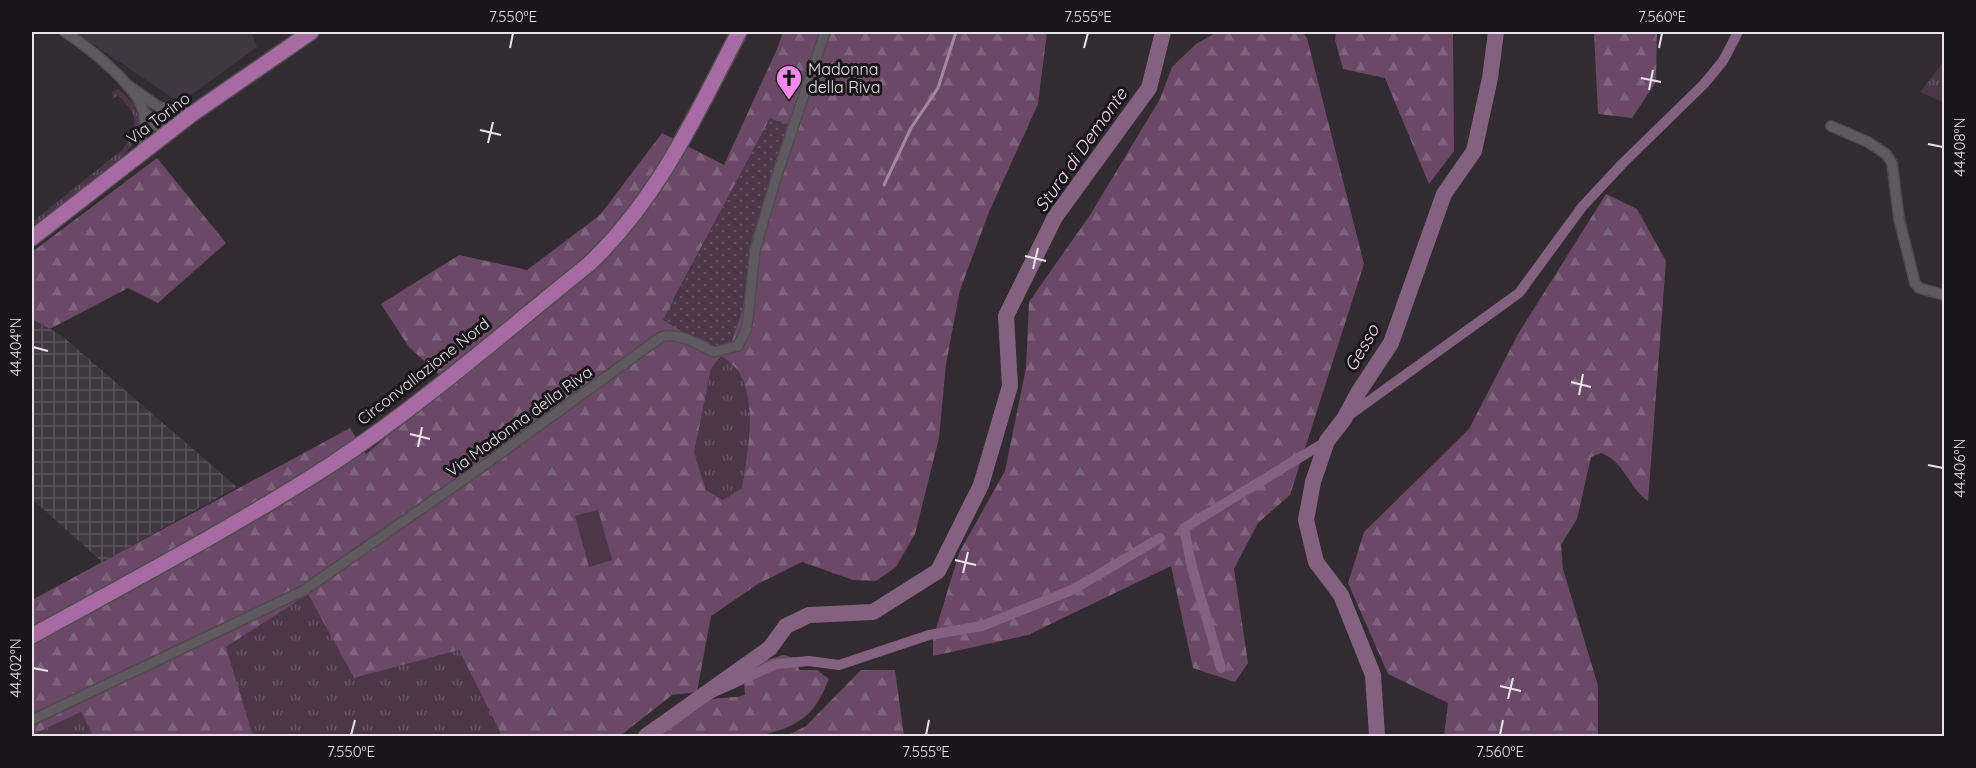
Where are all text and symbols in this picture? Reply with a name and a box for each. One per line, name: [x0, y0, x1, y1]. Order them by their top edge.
text: 7.550°E: [489, 7, 537, 26]
text: 7.555°E: [1064, 7, 1112, 26]
text: 7.560°E: [1638, 7, 1686, 26]
place label: Madonna della Riva: [808, 59, 880, 97]
church icon: Madonna della Riva: [774, 63, 804, 101]
water label: Stura di Demonte: [1029, 83, 1132, 216]
street label: Via Torino: [122, 88, 194, 148]
text: 44.408°N: [1950, 118, 1969, 176]
street label: Circonvallazione Nord: [353, 313, 493, 429]
text: 44.404°N: [6, 318, 25, 376]
water label: Gesso: [1339, 319, 1385, 375]
street label: Via Madonna della Riva: [442, 361, 596, 481]
text: 44.406°N: [1950, 439, 1969, 497]
text: 44.402°N: [6, 638, 25, 698]
text: 7.550°E: [327, 742, 375, 761]
text: 7.555°E: [902, 742, 950, 761]
text: 7.560°E: [1476, 742, 1524, 761]

